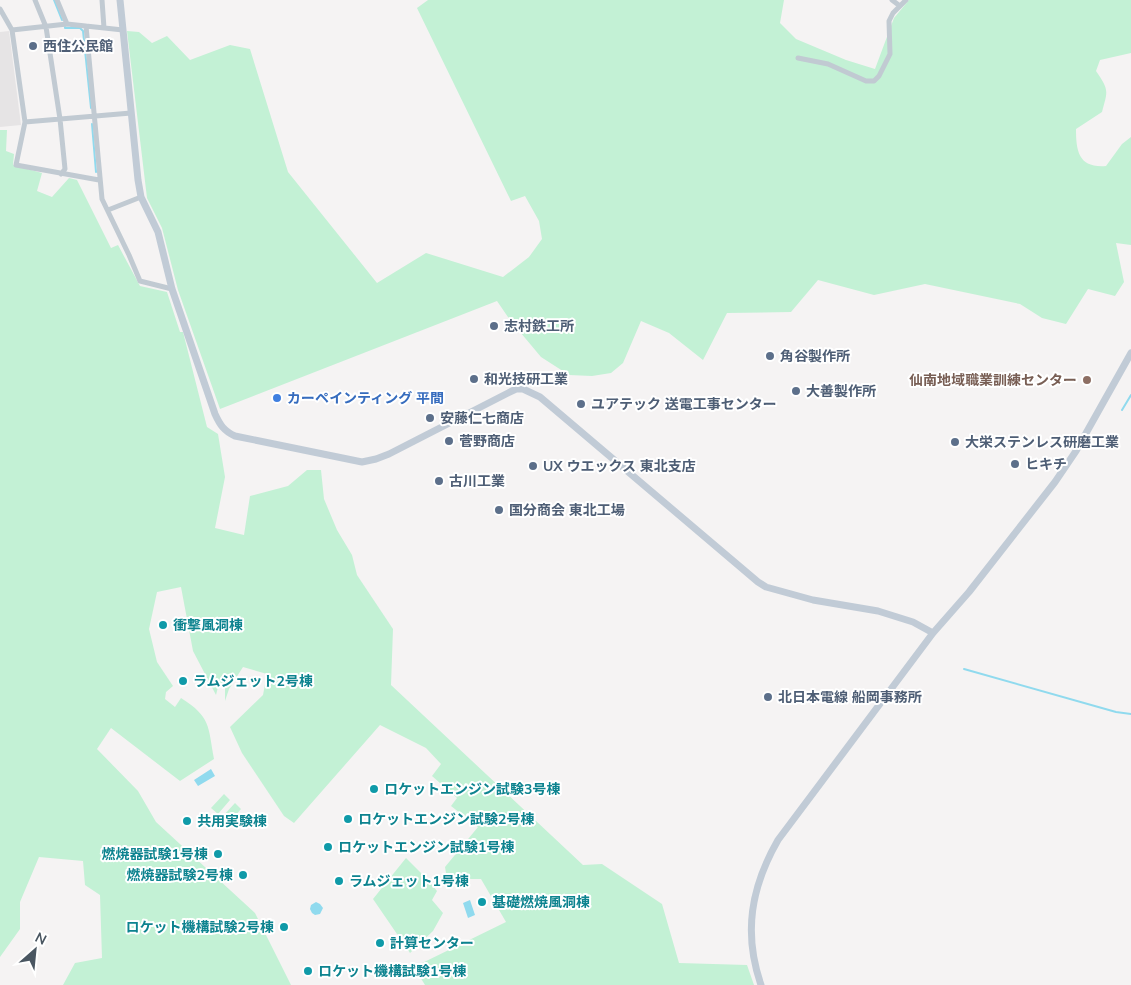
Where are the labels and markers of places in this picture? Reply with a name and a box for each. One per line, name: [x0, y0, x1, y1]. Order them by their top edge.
place label: 西住公民館: [43, 37, 113, 56]
marker: 西住公民館: [27, 40, 39, 52]
place label: 志村鉄工所: [504, 317, 574, 336]
marker: 志村鉄工所: [488, 320, 500, 332]
place label: 角谷製作所: [780, 347, 850, 366]
marker: 角谷製作所: [764, 350, 776, 362]
place label: 和光技研工業: [484, 370, 568, 389]
place label: 仙南地域職業訓練センター: [909, 371, 1077, 390]
marker: 和光技研工業: [468, 373, 480, 385]
marker: 仙南地域職業訓練センター: [1081, 374, 1093, 386]
place label: 大善製作所: [806, 382, 876, 401]
marker: 大善製作所: [790, 385, 802, 397]
place label: カーペインティング 平間: [287, 389, 444, 408]
marker: カーペインティング 平間: [271, 392, 283, 404]
place label: ユアテック 送電工事センター: [591, 395, 777, 414]
marker: ユアテック 送電工事センター: [575, 398, 587, 410]
place label: 安藤仁七商店: [440, 409, 524, 428]
marker: 安藤仁七商店: [424, 412, 436, 424]
place label: 菅野商店: [459, 432, 515, 451]
place label: 大栄ステンレス研磨工業: [965, 433, 1119, 452]
marker: 菅野商店: [443, 435, 455, 447]
marker: 大栄ステンレス研磨工業: [949, 436, 961, 448]
place label: ヒキチ: [1025, 455, 1067, 474]
place label: UX ウエックス 東北支店: [543, 457, 696, 476]
marker: ヒキチ: [1009, 458, 1021, 470]
marker: UX ウエックス 東北支店: [527, 460, 539, 472]
place label: 古川工業: [449, 472, 505, 491]
marker: 古川工業: [433, 475, 445, 487]
place label: 国分商会 東北工場: [509, 501, 625, 520]
marker: 国分商会 東北工場: [493, 504, 505, 516]
place label: 衝撃風洞棟: [173, 616, 243, 635]
marker: 衝撃風洞棟: [157, 619, 169, 631]
place label: ラムジェット2号棟: [193, 672, 313, 691]
marker: ラムジェット2号棟: [177, 675, 189, 687]
place label: 北日本電線 船岡事務所: [778, 688, 922, 707]
marker: 北日本電線 船岡事務所: [762, 691, 774, 703]
place label: ロケットエンジン試験3号棟: [384, 780, 560, 799]
marker: ロケットエンジン試験3号棟: [368, 783, 380, 795]
place label: ロケットエンジン試験2号棟: [358, 810, 534, 829]
place label: 共用実験棟: [197, 812, 267, 831]
marker: ロケットエンジン試験2号棟: [342, 813, 354, 825]
marker: 共用実験棟: [181, 815, 193, 827]
place label: ロケットエンジン試験1号棟: [338, 838, 514, 857]
marker: ロケットエンジン試験1号棟: [322, 841, 334, 853]
place label: 燃焼器試験1号棟: [102, 845, 208, 864]
marker: 燃焼器試験1号棟: [212, 848, 224, 860]
place label: 燃焼器試験2号棟: [127, 866, 233, 885]
marker: 燃焼器試験2号棟: [237, 869, 249, 881]
place label: ラムジェット1号棟: [349, 872, 469, 891]
marker: ラムジェット1号棟: [333, 875, 345, 887]
place label: 基礎燃焼風洞棟: [492, 893, 590, 912]
marker: 基礎燃焼風洞棟: [476, 896, 488, 908]
place label: ロケット機構試験2号棟: [126, 918, 274, 937]
marker: ロケット機構試験2号棟: [278, 921, 290, 933]
place label: 計算センター: [390, 934, 474, 953]
marker: 計算センター: [374, 937, 386, 949]
place label: ロケット機構試験1号棟: [318, 962, 466, 981]
marker: ロケット機構試験1号棟: [302, 965, 314, 977]

